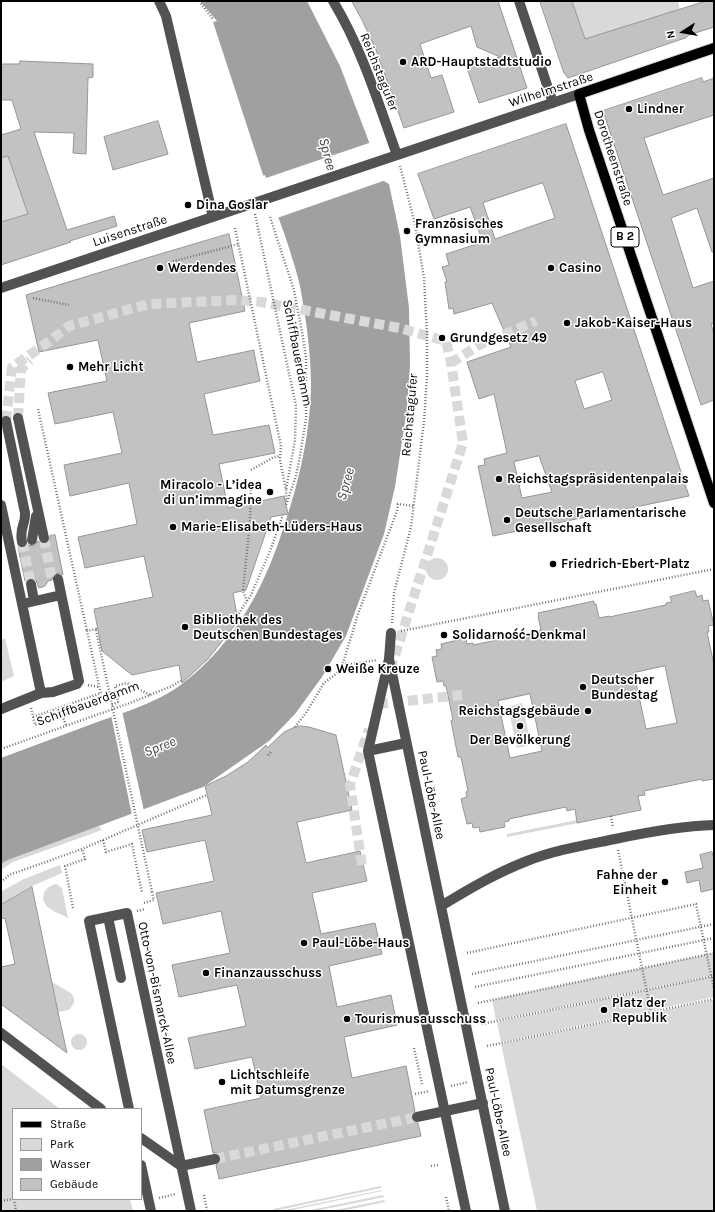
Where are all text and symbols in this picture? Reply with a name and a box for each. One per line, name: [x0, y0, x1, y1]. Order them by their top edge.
north arrow: [663, 12, 703, 52]
text: N: [664, 29, 678, 40]
street label: Reichstagufer: [356, 31, 402, 113]
place label: ARD-Hauptstadtstudio: [411, 54, 552, 70]
marker: ARD-Hauptstadtstudio: [398, 57, 408, 67]
street label: Wilhelmstraße: [507, 69, 595, 111]
place label: Lindner: [637, 101, 684, 117]
marker: Lindner: [624, 104, 634, 114]
street label: Dorotheenstraße: [590, 108, 636, 208]
water label: Spree: [315, 136, 339, 172]
place label: Dina Goslar: [196, 197, 268, 213]
marker: Dina Goslar: [183, 200, 193, 210]
street label: Luisenstraße: [91, 212, 169, 250]
place label: Französisches Gymnasium: [415, 216, 503, 247]
marker: Französisches Gymnasium: [402, 226, 412, 236]
road number: B 2: [611, 227, 639, 247]
place label: Werdendes: [168, 260, 236, 276]
place label: Casino: [559, 260, 601, 276]
marker: Werdendes: [155, 263, 165, 273]
marker: Casino: [546, 263, 556, 273]
street label: Schiffbauerdamm: [279, 298, 315, 408]
place label: Jakob-Kaiser-Haus: [575, 315, 692, 331]
marker: Jakob-Kaiser-Haus: [562, 318, 572, 328]
place label: Grundgesetz 49: [450, 330, 547, 346]
marker: Grundgesetz 49: [437, 333, 447, 343]
place label: Mehr Licht: [78, 359, 144, 375]
marker: Mehr Licht: [65, 362, 75, 372]
street label: Reichstagufer: [399, 373, 421, 457]
water label: Spree: [333, 466, 359, 502]
place label: Reichstagspräsidentenpalais: [507, 471, 689, 487]
marker: Reichstagspräsidentenpalais: [494, 474, 504, 484]
place label: Miracolo - L’idea di un’immagine: [160, 477, 262, 508]
marker: Miracolo - L’idea di un’immagine: [265, 487, 275, 497]
place label: Deutsche Parlamentarische Gesellschaft: [515, 505, 686, 536]
marker: Deutsche Parlamentarische Gesellschaft: [502, 515, 512, 525]
place label: Marie-Elisabeth-Lüders-Haus: [181, 519, 362, 535]
marker: Marie-Elisabeth-Lüders-Haus: [168, 522, 178, 532]
place label: Friedrich-Ebert-Platz: [561, 556, 690, 572]
marker: Friedrich-Ebert-Platz: [548, 559, 558, 569]
place label: Bibliothek des Deutschen Bundestages: [193, 612, 343, 643]
marker: Bibliothek des Deutschen Bundestages: [180, 622, 190, 632]
place label: Solidarność-Denkmal: [452, 627, 586, 643]
marker: Solidarność-Denkmal: [439, 630, 449, 640]
place label: Weiße Kreuze: [336, 661, 420, 677]
marker: Weiße Kreuze: [323, 664, 333, 674]
place label: Deutscher Bundestag: [591, 672, 658, 703]
street label: Schiffbauerdamm: [34, 678, 142, 730]
marker: Deutscher Bundestag: [578, 682, 588, 692]
place label: Reichstagsgebäude: [458, 703, 580, 719]
marker: Reichstagsgebäude: [583, 706, 593, 716]
marker: Der Bevölkerung: [515, 721, 525, 731]
place label: Der Bevölkerung: [469, 732, 571, 748]
water label: Spree: [142, 733, 178, 761]
street label: Paul-Löbe-Allee: [414, 749, 448, 841]
place label: Fahne der Einheit: [596, 867, 657, 898]
marker: Fahne der Einheit: [660, 877, 670, 887]
street label: Otto-von-Bismarck-Allee: [134, 920, 180, 1066]
place label: Paul-Löbe-Haus: [312, 935, 409, 951]
marker: Paul-Löbe-Haus: [299, 938, 309, 948]
place label: Finanzausschuss: [214, 965, 322, 981]
marker: Finanzausschuss: [201, 968, 211, 978]
place label: Platz der Republik: [612, 995, 667, 1026]
marker: Platz der Republik: [599, 1005, 609, 1015]
place label: Tourismusausschuss: [355, 1011, 486, 1027]
marker: Tourismusausschuss: [342, 1014, 352, 1024]
street label: Paul-Löbe-Allee: [481, 1066, 515, 1158]
place label: Lichtschleife mit Datumsgrenze: [230, 1067, 345, 1098]
marker: Lichtschleife mit Datumsgrenze: [217, 1077, 227, 1087]
legend: [12, 1108, 142, 1200]
text: Straße: [50, 1117, 86, 1131]
text: Park: [50, 1137, 74, 1151]
text: Wasser: [50, 1157, 90, 1171]
text: Gebäude: [50, 1177, 98, 1191]

